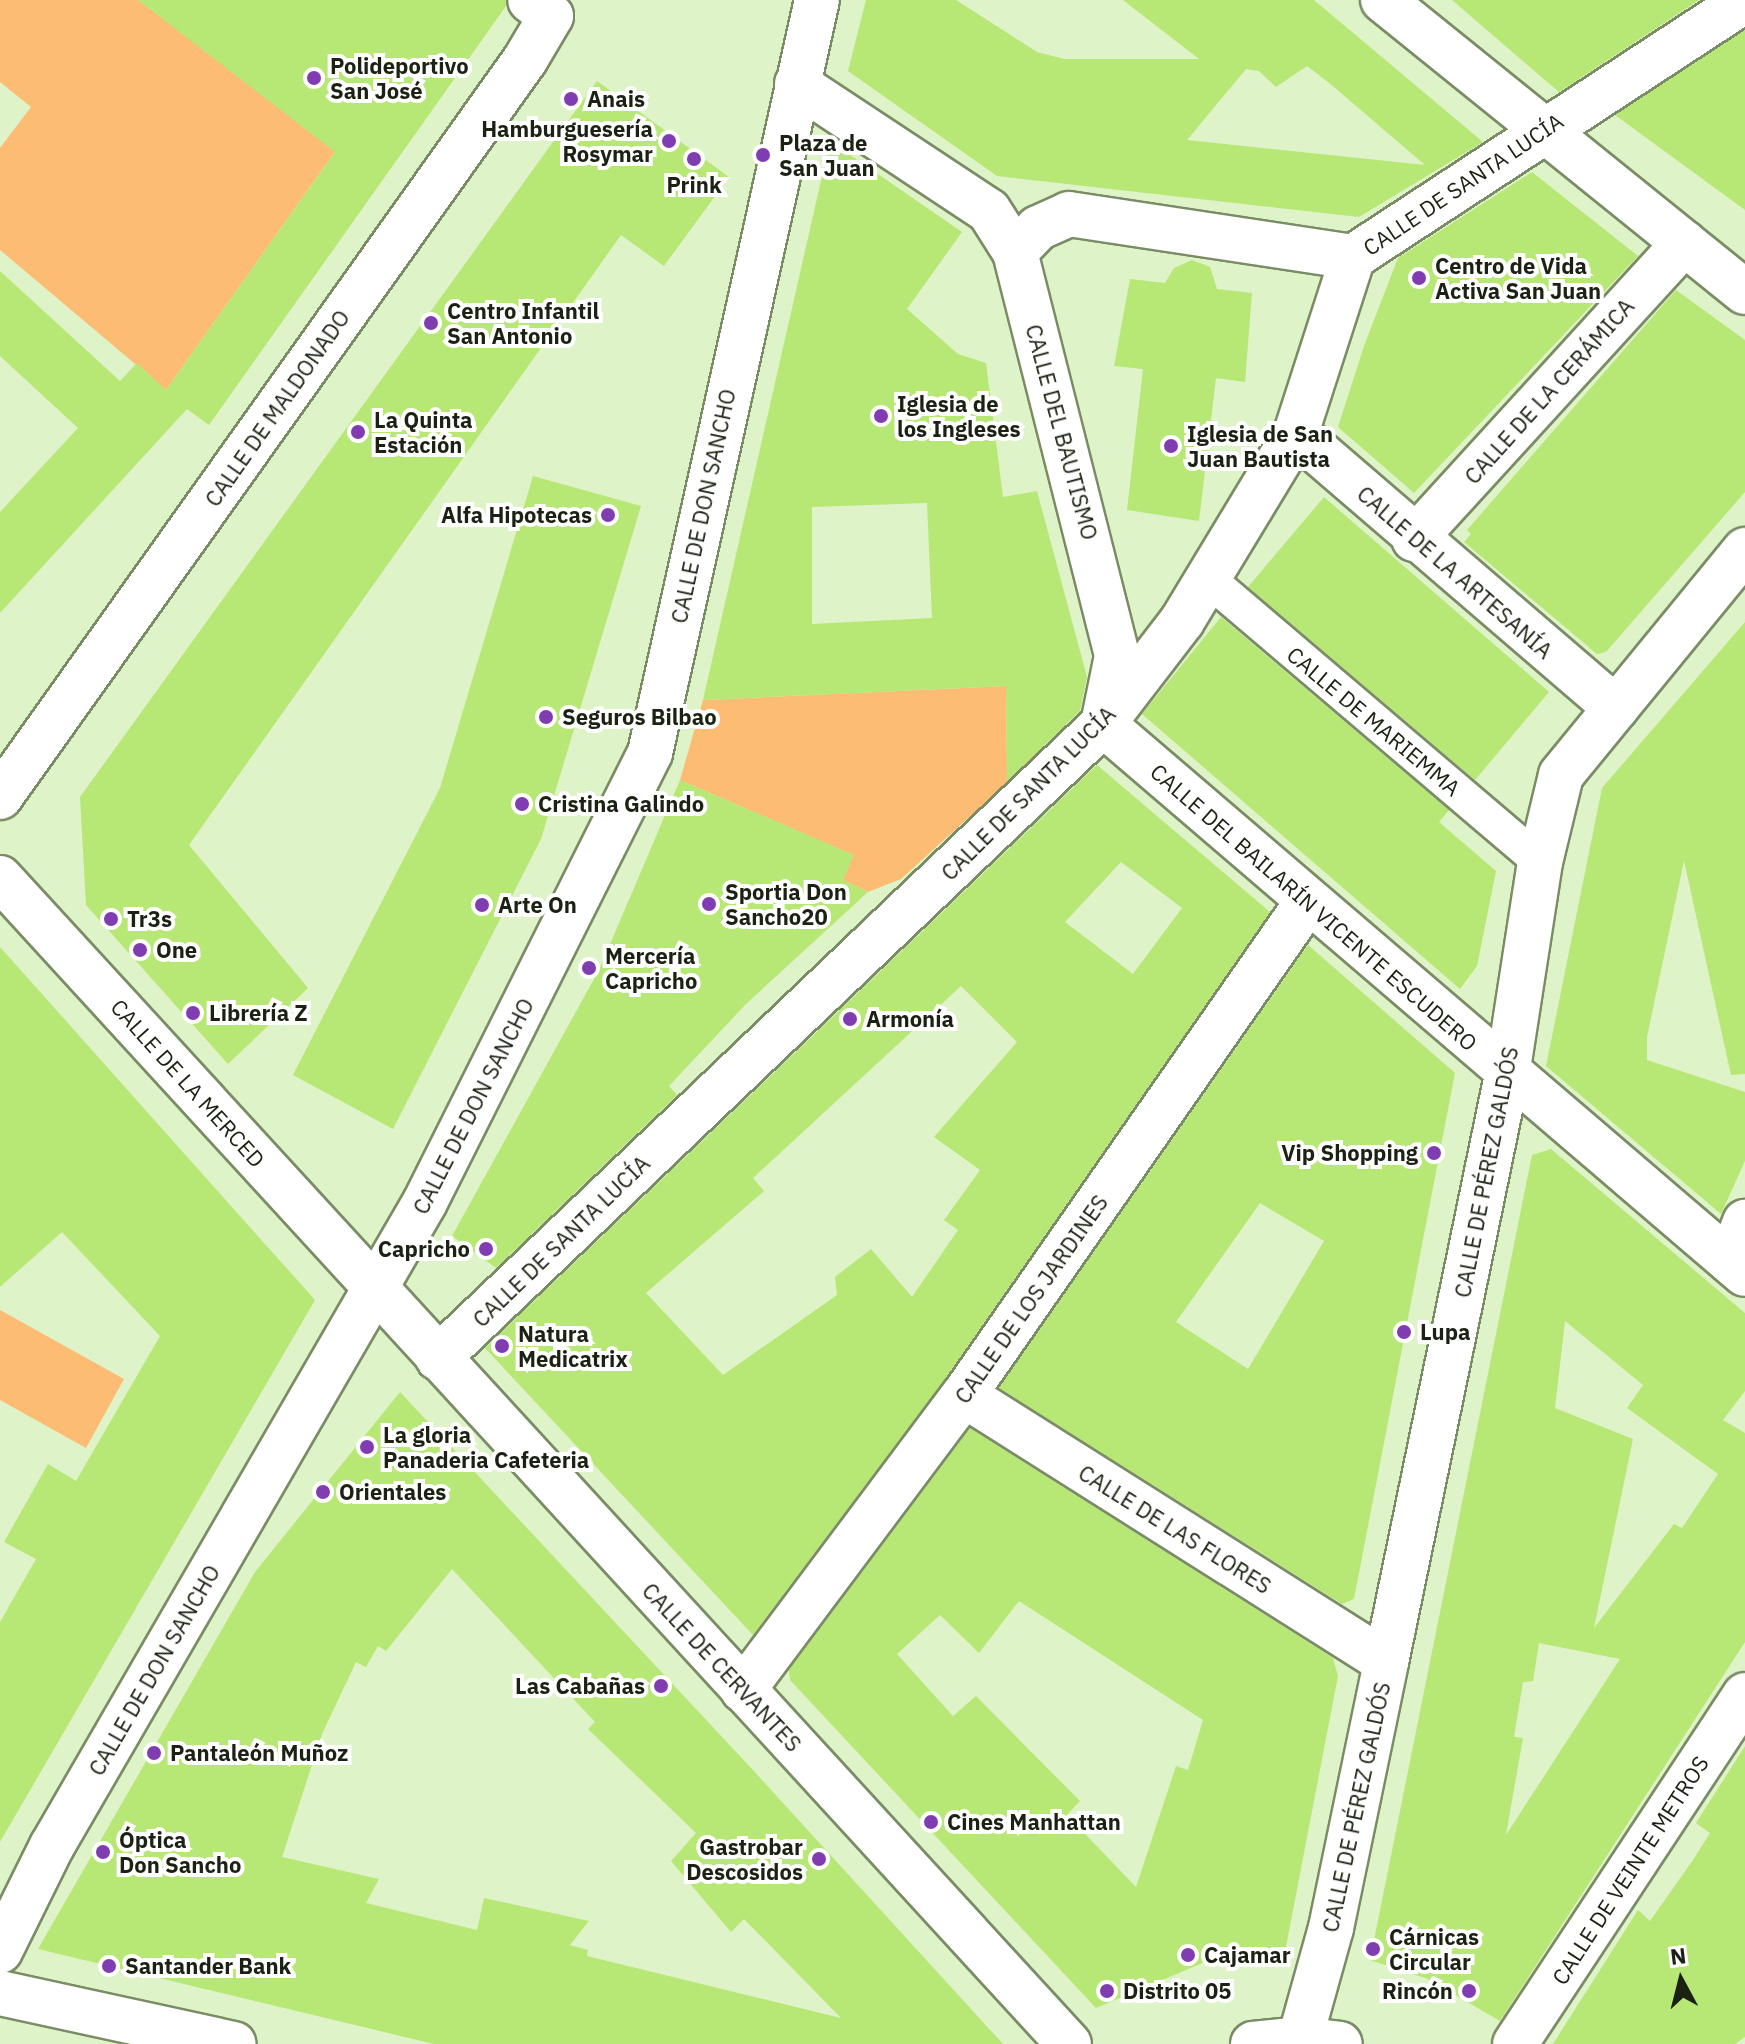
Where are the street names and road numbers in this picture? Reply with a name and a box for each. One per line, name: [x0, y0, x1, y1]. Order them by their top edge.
street label: CALLE DE SANTA LUCÍA: [1358, 107, 1568, 261]
street label: CALLE DE LA CERÁMICA: [1459, 293, 1639, 489]
street label: CALLE DE MALDONADO: [199, 305, 355, 511]
street label: CALLE DEL BAUTISMO: [1021, 321, 1103, 543]
street label: CALLE DE DON SANCHO: [665, 386, 741, 626]
street label: CALLE DE LA ARTESANÍA: [1352, 480, 1558, 664]
street label: CALLE DE MARIEMMA: [1282, 641, 1466, 801]
street label: CALLE DE SANTA LUCÍA: [935, 700, 1121, 886]
street label: CALLE DEL BAILARÍN VICENTE ESCUDERO: [1145, 758, 1483, 1056]
street label: CALLE DE LA MERCED: [106, 993, 270, 1173]
street label: CALLE DE DON SANCHO: [407, 994, 539, 1218]
street label: CALLE DE PÉREZ GALDÓS: [1449, 1044, 1523, 1300]
street label: CALLE DE SANTA LUCÍA: [467, 1150, 655, 1332]
street label: CALLE DE LOS JARDINES: [949, 1190, 1113, 1408]
street label: CALLE DE LAS FLORES: [1074, 1459, 1276, 1599]
street label: CALLE DE DON SANCHO: [83, 1560, 225, 1780]
street label: CALLE DE CERVANTES: [637, 1577, 807, 1757]
street label: CALLE DE PÉREZ GALDÓS: [1317, 1679, 1395, 1935]
street label: CALLE DE VEINTE METROS: [1546, 1751, 1714, 1989]

